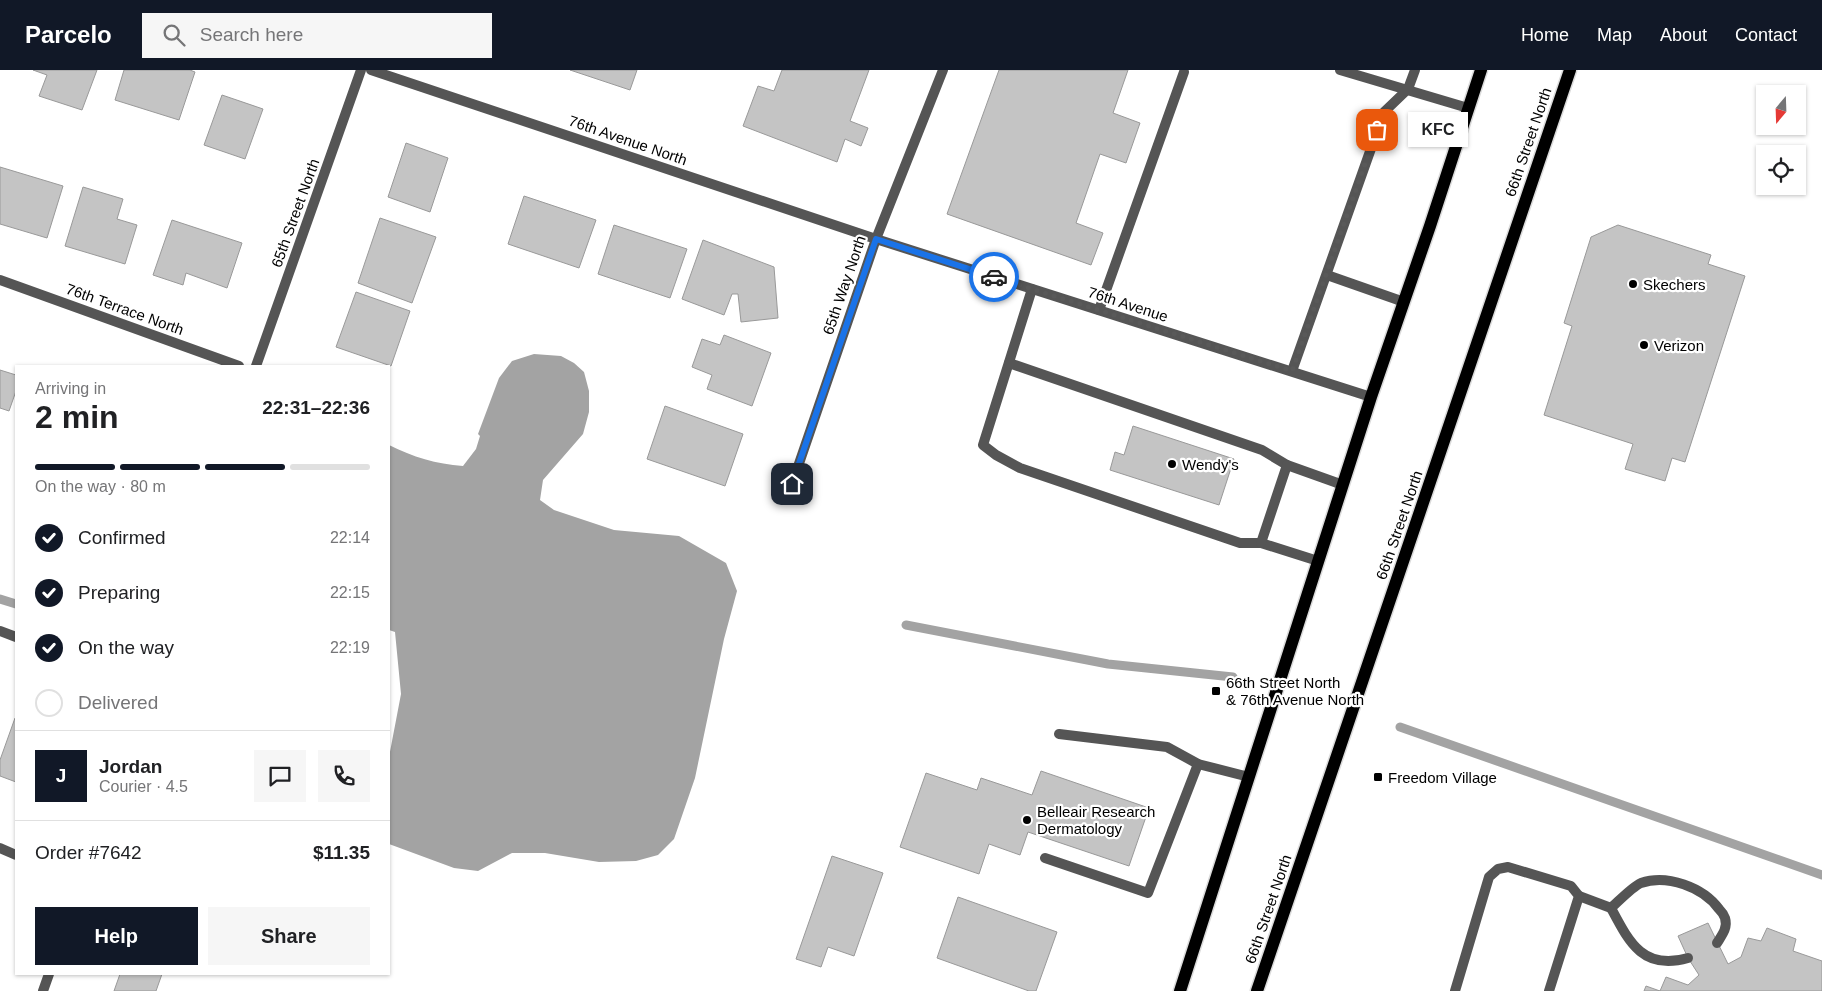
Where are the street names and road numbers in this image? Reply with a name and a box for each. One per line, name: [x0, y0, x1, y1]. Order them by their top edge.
street label: 66th Street North: [1501, 85, 1555, 199]
street label: 76th Avenue North: [567, 112, 689, 168]
street label: 65th Street North: [267, 156, 323, 270]
street label: 65th Way North: [819, 233, 869, 337]
street label: 76th Terrace North: [64, 280, 186, 338]
street label: 76th Avenue: [1086, 283, 1170, 325]
street label: 66th Street North: [1372, 468, 1426, 582]
street label: 66th Street North: [1241, 852, 1295, 966]

